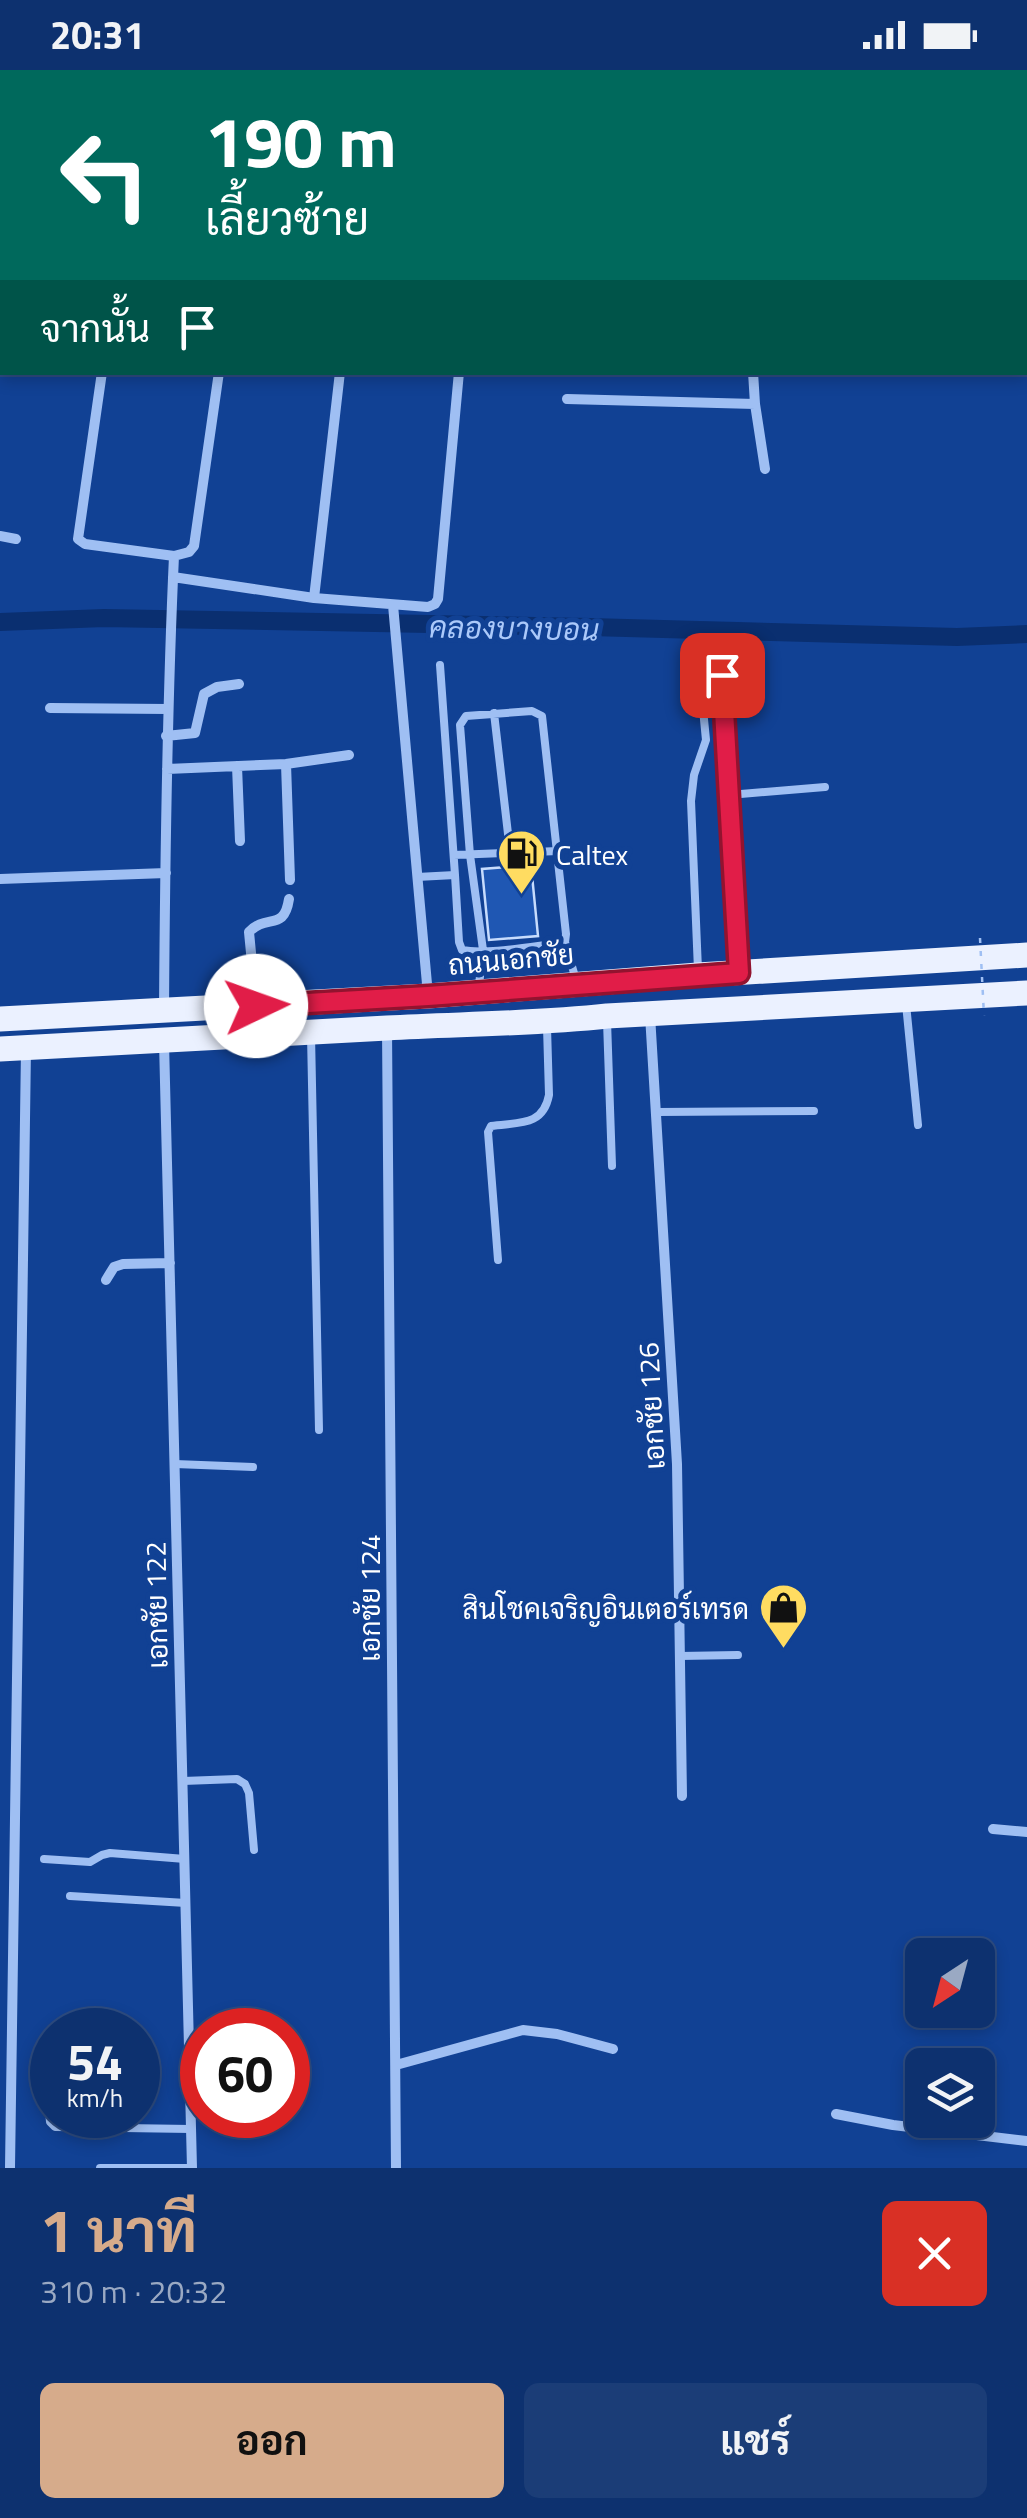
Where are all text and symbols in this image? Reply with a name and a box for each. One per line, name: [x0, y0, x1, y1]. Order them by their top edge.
text: 20:31: [50, 6, 145, 64]
text: 190 m: [205, 88, 397, 194]
icon: left: [40, 110, 170, 240]
text: เลี้ยวซ้าย: [205, 184, 369, 252]
text: จากนั้น: [40, 299, 150, 357]
icon: arrive: [170, 300, 225, 355]
water label: คลองบางบอน: [428, 604, 600, 652]
pin: [680, 633, 765, 718]
icon: arrive: [695, 648, 750, 703]
fuel station icon: Caltex: [495, 828, 547, 896]
place label: Caltex: [556, 833, 629, 876]
street label: ถนนเอกชัย: [446, 932, 576, 986]
position arrow: [204, 954, 308, 1058]
street label: เอกชัย 126: [626, 1341, 676, 1471]
street label: เอกชัย 124: [348, 1534, 391, 1662]
street label: เอกชัย 122: [133, 1541, 179, 1669]
shop icon: สินโชคเจริญอินเตอร์เทรด: [758, 1582, 810, 1650]
place label: สินโชคเจริญอินเตอร์เทรด: [462, 1587, 749, 1630]
north arrow: [905, 1938, 995, 2028]
map controls: [905, 1938, 995, 2138]
speed limit sign: 60: [180, 2008, 310, 2138]
text: 54: [67, 2023, 123, 2099]
button: layers: [905, 2048, 995, 2138]
text: km/h: [67, 2079, 123, 2117]
text: 1 นาที: [40, 2184, 197, 2275]
button: close: [882, 2201, 987, 2306]
text: 310 m · 20:32: [40, 2267, 227, 2315]
button: ออก: [40, 2383, 504, 2498]
button: แชร์: [524, 2383, 987, 2498]

